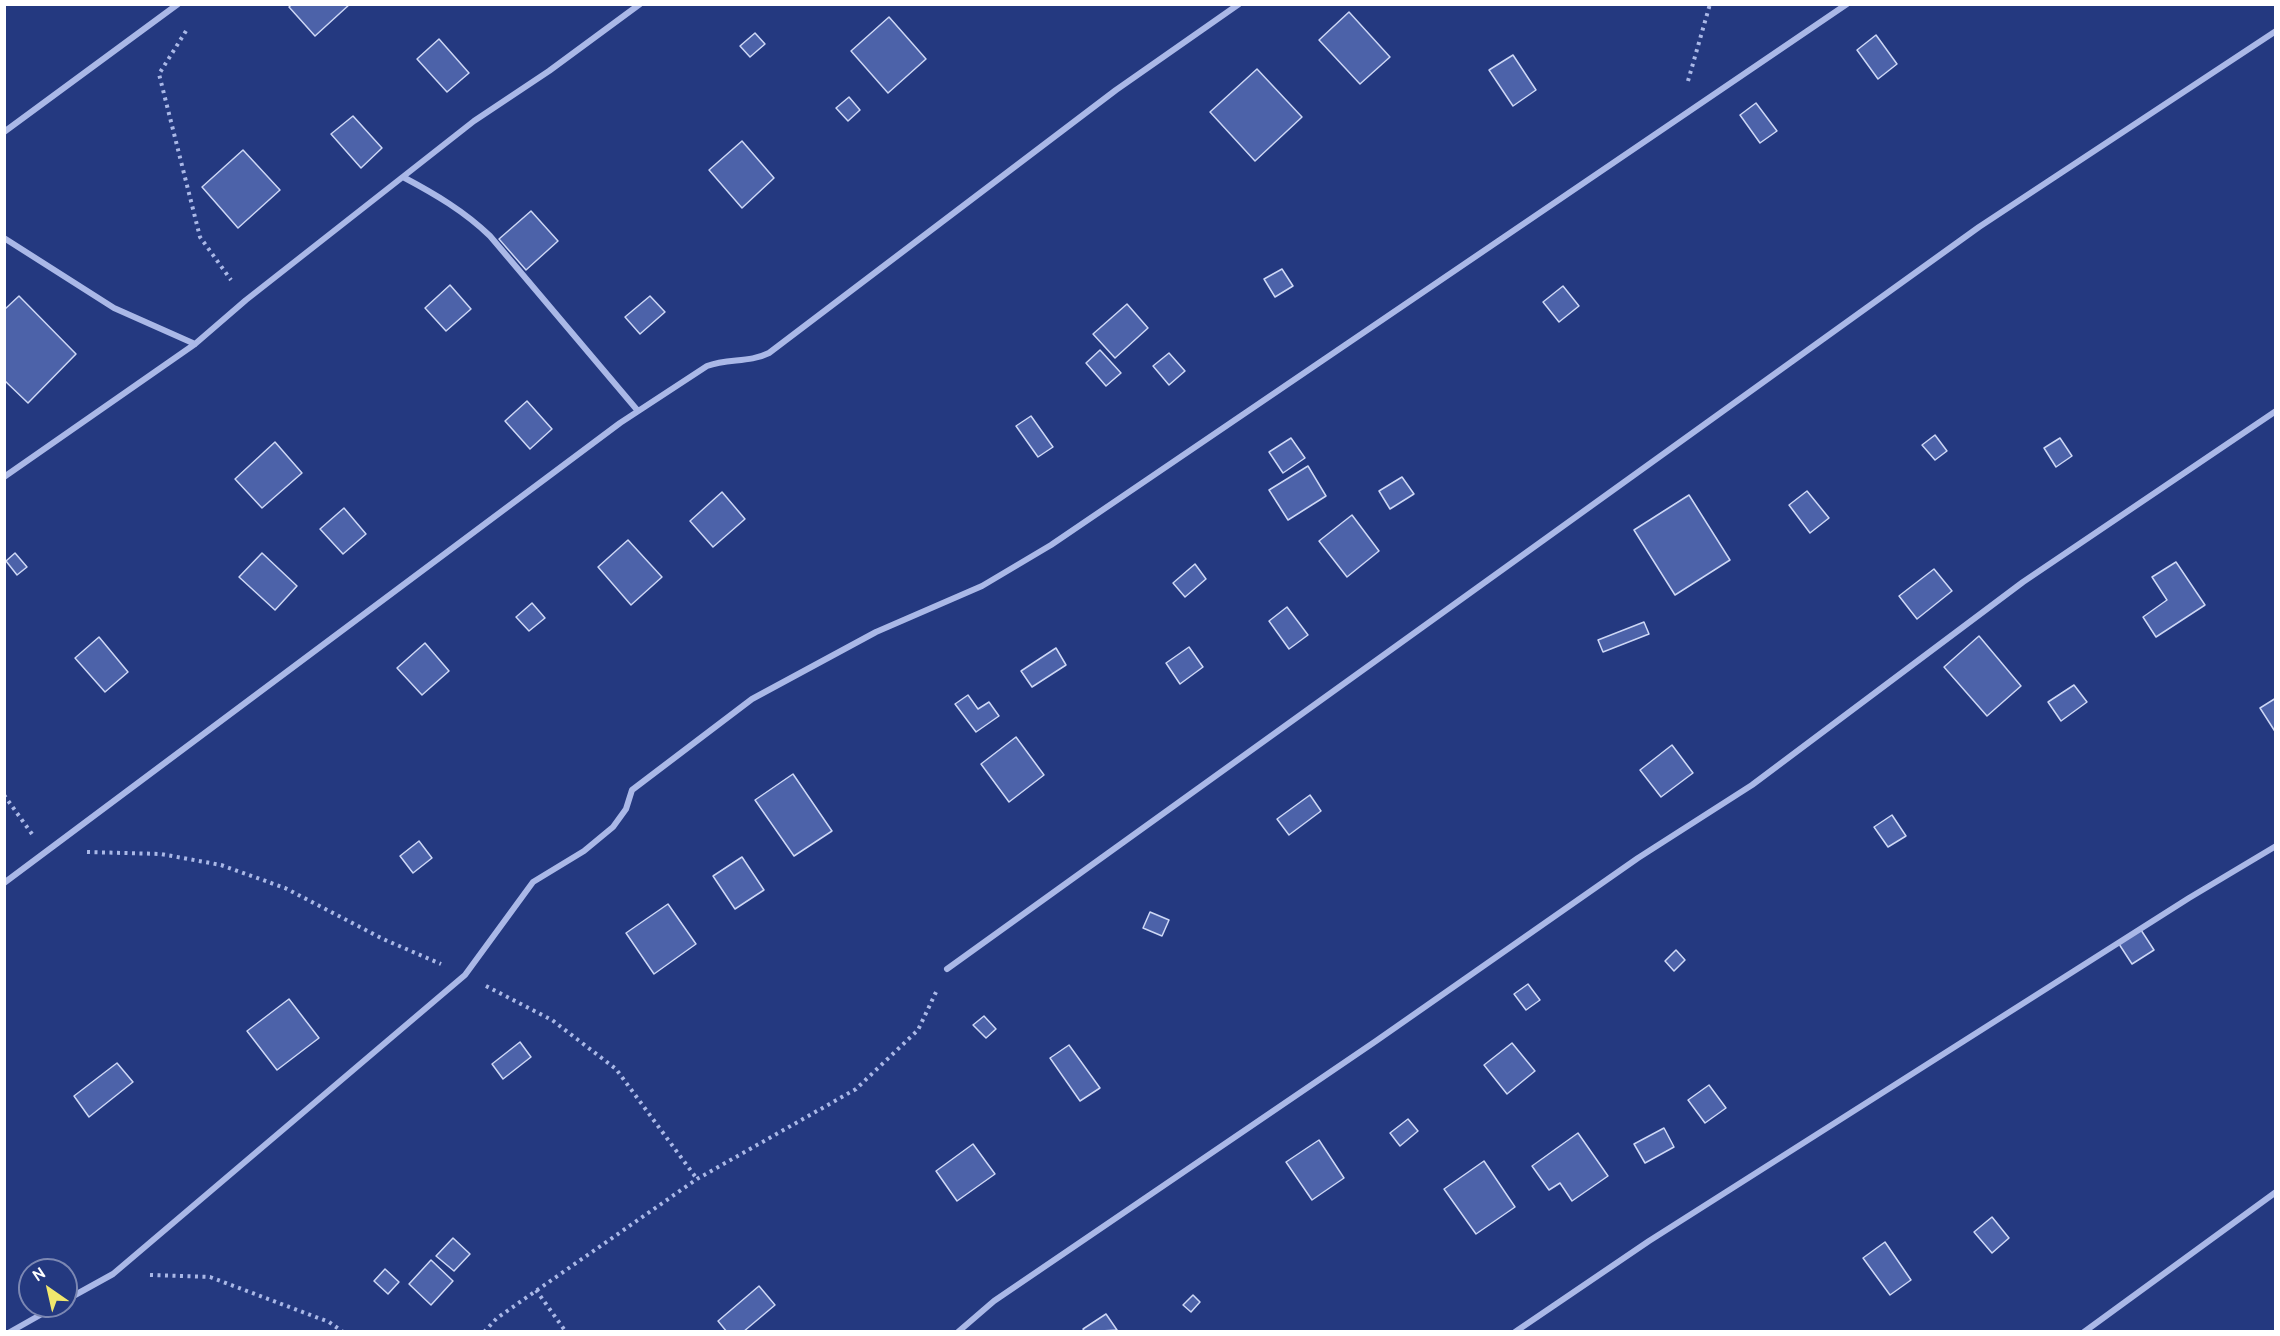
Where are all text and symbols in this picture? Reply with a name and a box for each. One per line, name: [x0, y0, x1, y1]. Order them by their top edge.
north arrow: [18, 1258, 78, 1318]
text: N: [29, 1263, 49, 1285]

